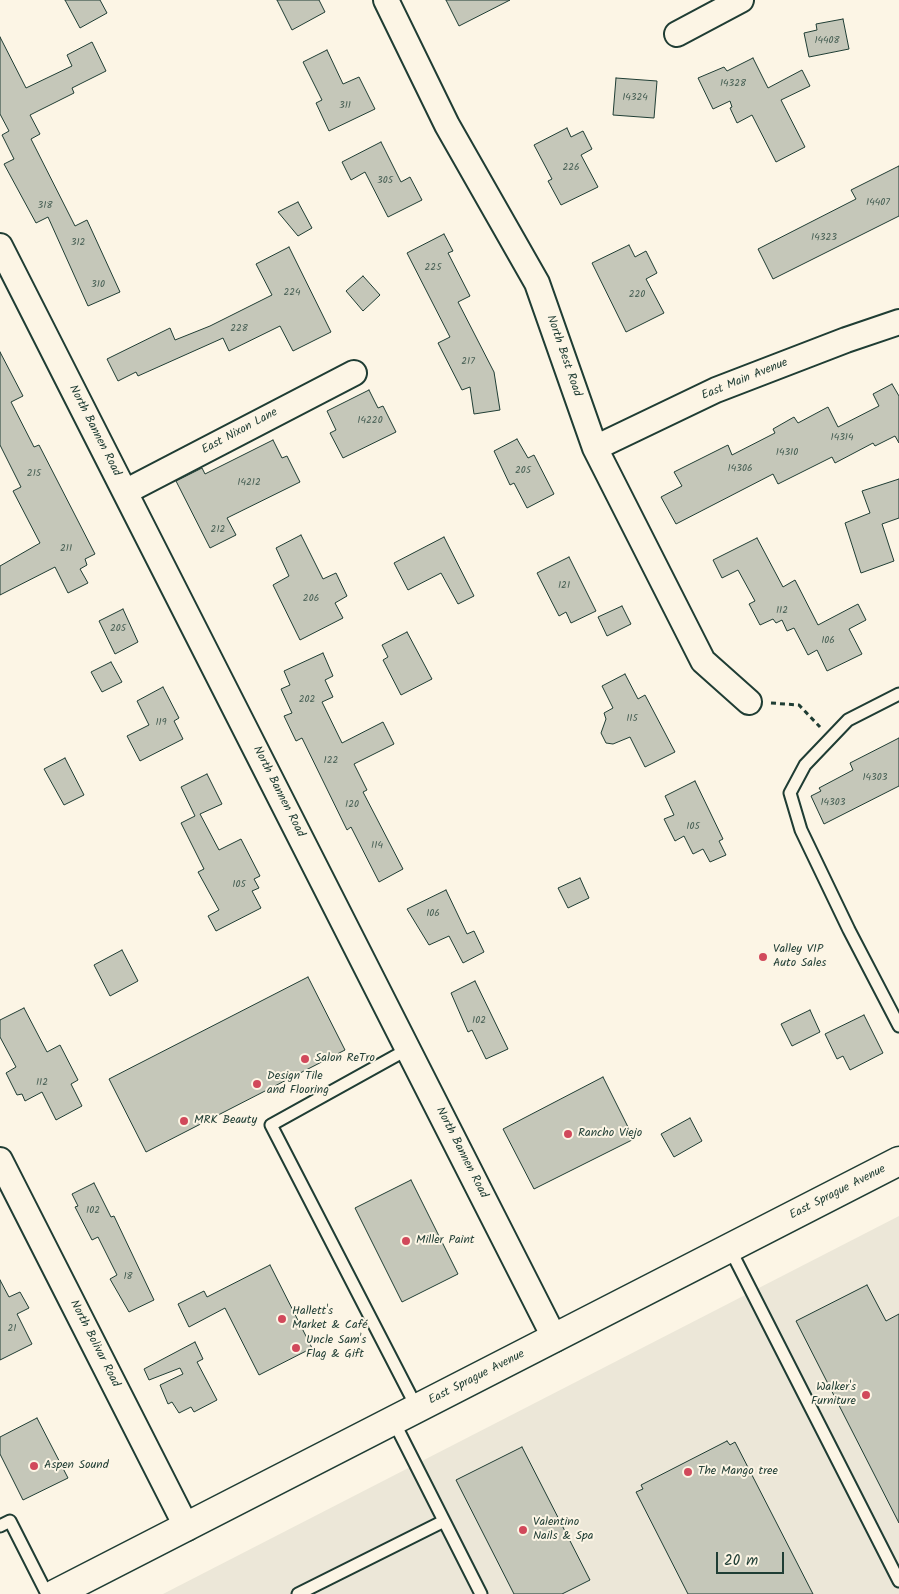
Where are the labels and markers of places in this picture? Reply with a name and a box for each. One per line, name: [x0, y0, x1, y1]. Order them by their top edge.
place label: Valley VIP Auto Sales: [773, 943, 826, 971]
marker: Valley VIP Auto Sales: [757, 951, 769, 963]
place label: Salon ReTro: [315, 1052, 375, 1066]
marker: Salon ReTro: [299, 1053, 311, 1065]
place label: Design Tile and Flooring: [267, 1070, 329, 1098]
marker: Design Tile and Flooring: [251, 1078, 263, 1090]
place label: MRK Beauty: [194, 1114, 257, 1128]
marker: MRK Beauty: [178, 1115, 190, 1127]
place label: Rancho Viejo: [578, 1127, 642, 1141]
marker: Rancho Viejo: [562, 1128, 574, 1140]
place label: Miller Paint: [416, 1234, 474, 1248]
marker: Miller Paint: [400, 1235, 412, 1247]
place label: Hallett's Market & Café: [292, 1305, 367, 1333]
marker: Hallett's Market & Café: [276, 1313, 288, 1325]
place label: Uncle Sam's Flag & Gift: [306, 1334, 366, 1362]
marker: Uncle Sam's Flag & Gift: [290, 1342, 302, 1354]
place label: Walker's Furniture: [811, 1381, 856, 1409]
marker: Walker's Furniture: [860, 1389, 872, 1401]
place label: Aspen Sound: [44, 1459, 109, 1473]
marker: Aspen Sound: [28, 1460, 40, 1472]
place label: The Mango tree: [698, 1465, 778, 1479]
marker: The Mango tree: [682, 1466, 694, 1478]
place label: Valentino Nails & Spa: [533, 1516, 593, 1544]
marker: Valentino Nails & Spa: [517, 1524, 529, 1536]

